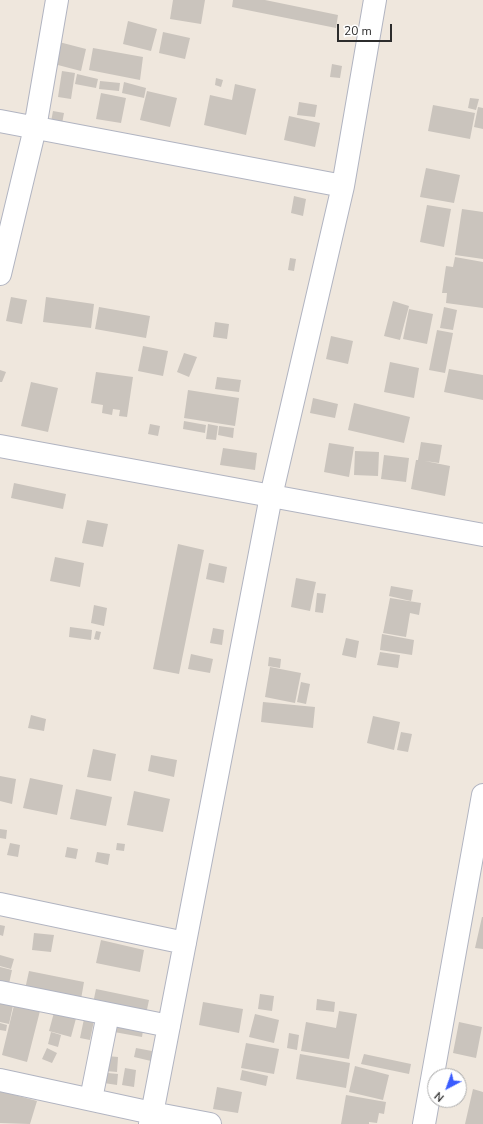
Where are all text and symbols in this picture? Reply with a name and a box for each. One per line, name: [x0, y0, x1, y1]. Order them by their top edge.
scale bar: [339, 16, 394, 42]
text: 20 m: [344, 23, 372, 39]
north arrow: [427, 1068, 467, 1108]
text: N: [431, 1088, 447, 1105]

